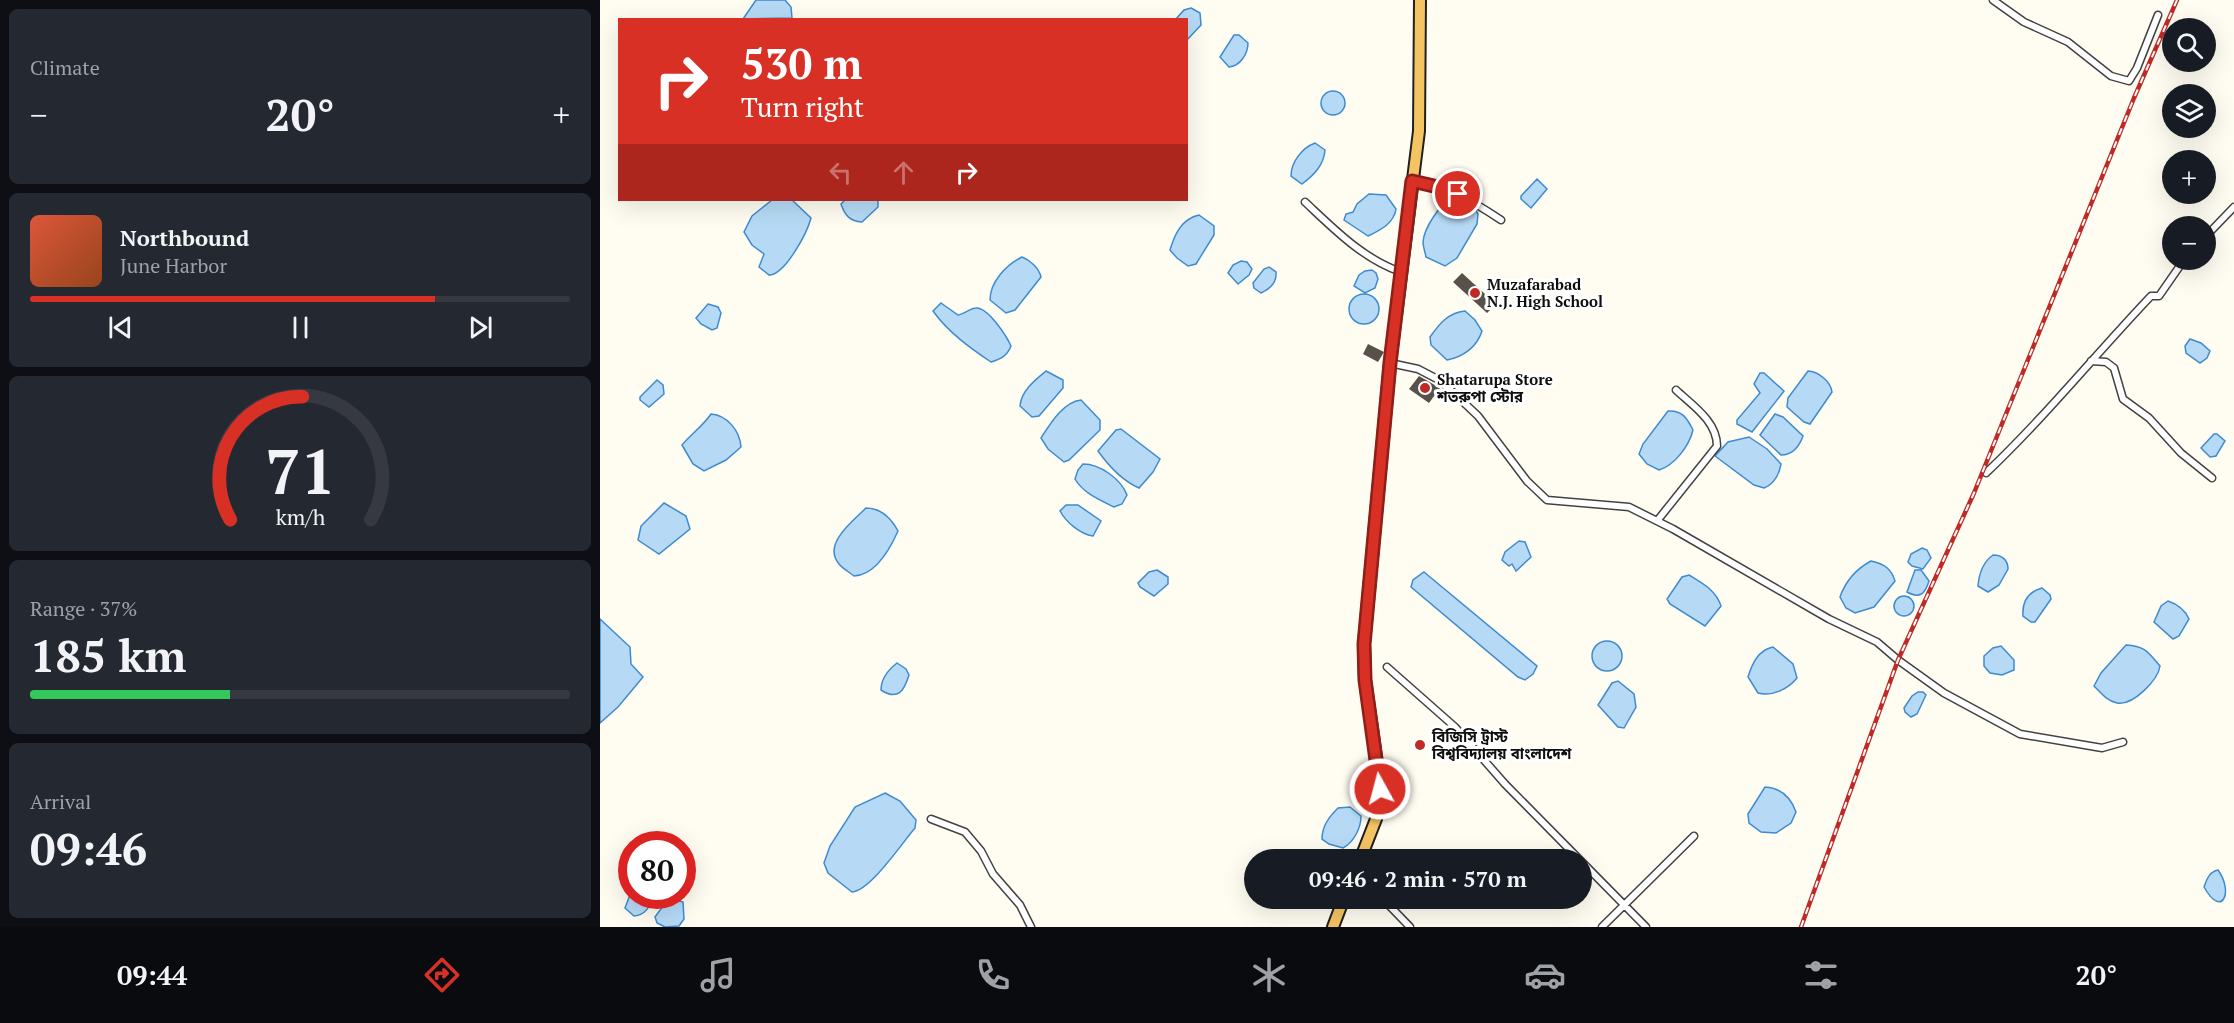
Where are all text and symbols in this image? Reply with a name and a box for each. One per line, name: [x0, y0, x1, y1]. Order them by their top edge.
map controls: [2162, 18, 2216, 270]
button: search: [2162, 18, 2216, 72]
text: 530 m: [741, 35, 862, 91]
icon: right: [642, 42, 720, 120]
text: Climate: [30, 54, 100, 81]
text: 20°: [265, 84, 335, 144]
button: layers: [2162, 84, 2216, 138]
text: Turn right: [741, 89, 864, 125]
text: −: [30, 93, 48, 136]
text: +: [552, 93, 570, 136]
button: +: [2162, 150, 2216, 204]
icon: left: [824, 156, 857, 189]
icon: ahead: [887, 156, 920, 189]
icon: right: [950, 156, 983, 189]
pin: [1432, 168, 1483, 219]
icon: arrive: [1441, 177, 1474, 210]
button: −: [2162, 216, 2216, 270]
text: Northbound: [120, 223, 249, 252]
text: June Harbor: [120, 252, 227, 279]
place label: Muzafarabad N.J. High School: [1487, 274, 1603, 311]
marker: Muzafarabad N.J. High School: [1468, 286, 1482, 300]
icon: previous: [104, 311, 137, 344]
icon: pause: [284, 311, 317, 344]
icon: next: [464, 311, 497, 344]
place label: Shatarupa Store শতরুপা স্টোর: [1436, 369, 1553, 406]
marker: Shatarupa Store শতরুপা স্টোর: [1418, 381, 1432, 395]
text: 71: [265, 430, 335, 513]
text: km/h: [275, 504, 325, 532]
text: Range · 37%: [30, 595, 137, 622]
text: 185 km: [30, 625, 186, 685]
place label: বিজিসি ট্রাস্ট বিশ্ববিদ্যালয় বাংলাদেশ: [1431, 726, 1572, 763]
marker: বিজিসি ট্রাস্ট বিশ্ববিদ্যালয় বাংলাদেশ: [1413, 738, 1427, 752]
position arrow: [1348, 757, 1412, 821]
text: Arrival: [30, 788, 91, 815]
text: 09:46: [30, 818, 147, 878]
speed limit sign: 80: [618, 831, 696, 909]
text: 09:46 · 2 min · 570 m: [1309, 864, 1527, 893]
icon: directions: [421, 954, 463, 996]
icon: music: [697, 954, 739, 996]
icon: phone: [972, 954, 1014, 996]
icon: climate: [1248, 954, 1290, 996]
icon: car: [1524, 954, 1566, 996]
icon: filters: [1800, 954, 1842, 996]
text: 09:44: [117, 957, 187, 993]
text: 20°: [2075, 957, 2117, 993]

